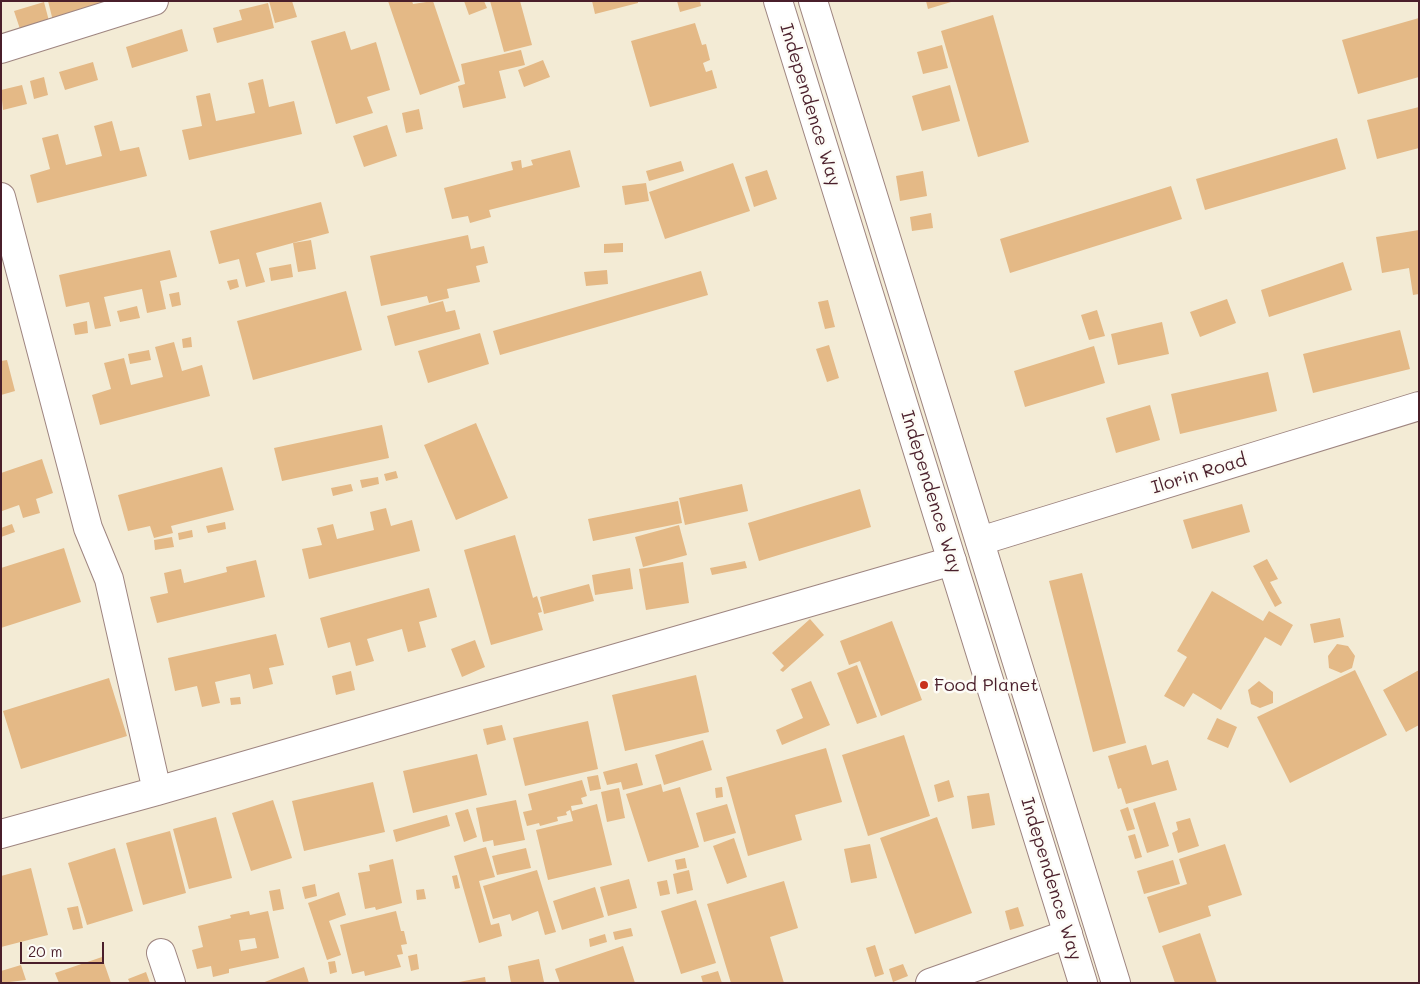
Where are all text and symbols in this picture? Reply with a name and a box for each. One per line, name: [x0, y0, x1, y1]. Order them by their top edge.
street label: Independence Way: [775, 21, 845, 189]
street label: Independence Way: [896, 408, 966, 576]
street label: Ilorin Road: [1149, 449, 1249, 499]
place label: Food Planet: [934, 674, 1038, 696]
marker: Food Planet: [918, 679, 930, 691]
street label: Independence Way: [1016, 795, 1086, 963]
scale bar: [22, 932, 106, 964]
text: 20 m: [28, 941, 62, 961]

